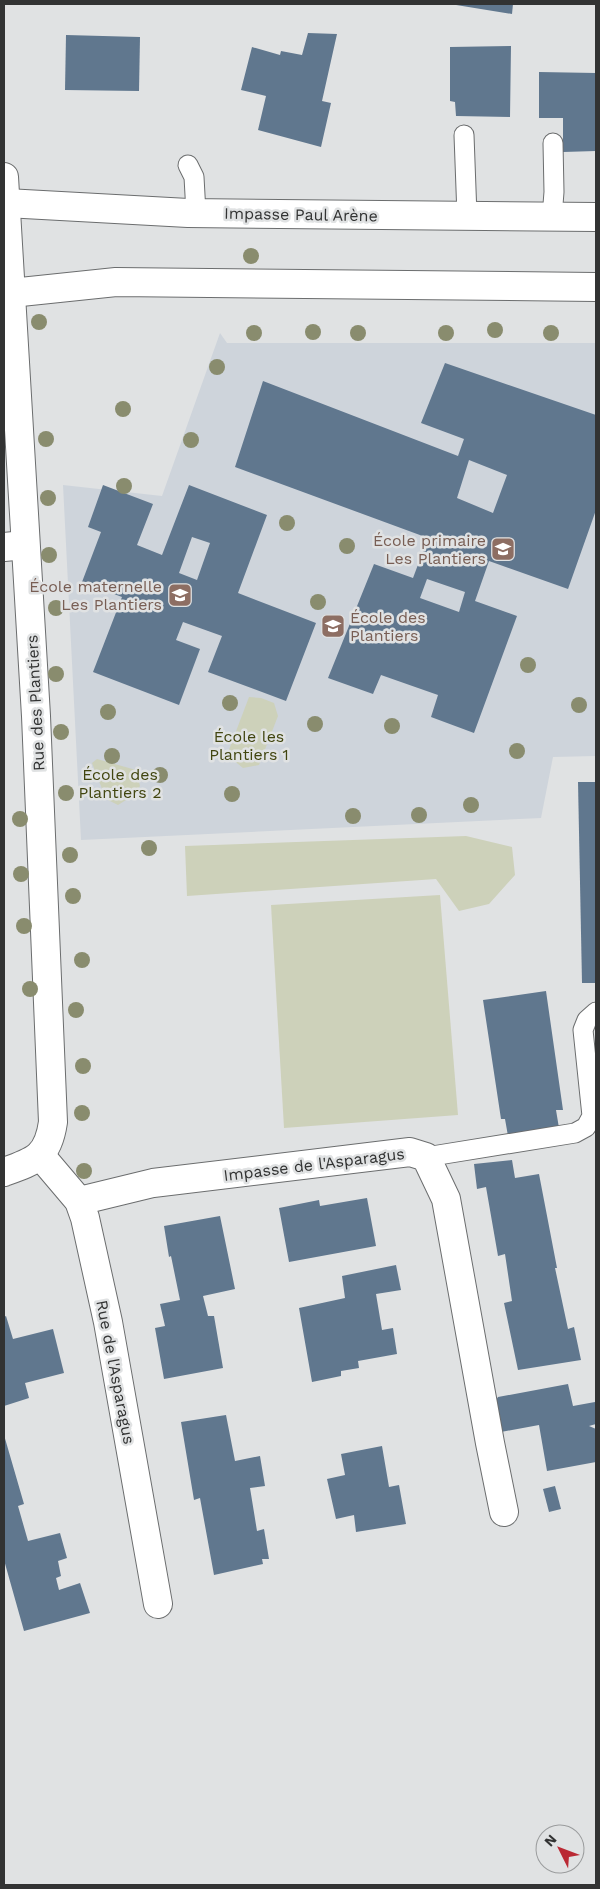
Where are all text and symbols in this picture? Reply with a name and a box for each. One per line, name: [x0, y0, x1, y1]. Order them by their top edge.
street label: Impasse Paul Arène: [224, 204, 378, 225]
place label: École primaire Les Plantiers: [373, 531, 486, 568]
school or university icon: École primaire Les Plantiers: [490, 536, 516, 562]
place label: École maternelle Les Plantiers: [29, 577, 162, 614]
school or university icon: École maternelle Les Plantiers: [167, 582, 193, 608]
place label: École des Plantiers: [350, 608, 426, 645]
school or university icon: École des Plantiers: [320, 613, 346, 639]
street label: Rue des Plantiers: [22, 634, 49, 772]
park label: École les Plantiers 1: [209, 727, 289, 764]
park label: École des Plantiers 2: [78, 765, 162, 802]
street label: Impasse de l'Asparagus: [223, 1144, 406, 1185]
street label: Rue de l'Asparagus: [92, 1298, 139, 1446]
north arrow: [535, 1824, 585, 1874]
text: N: [541, 1831, 560, 1850]

